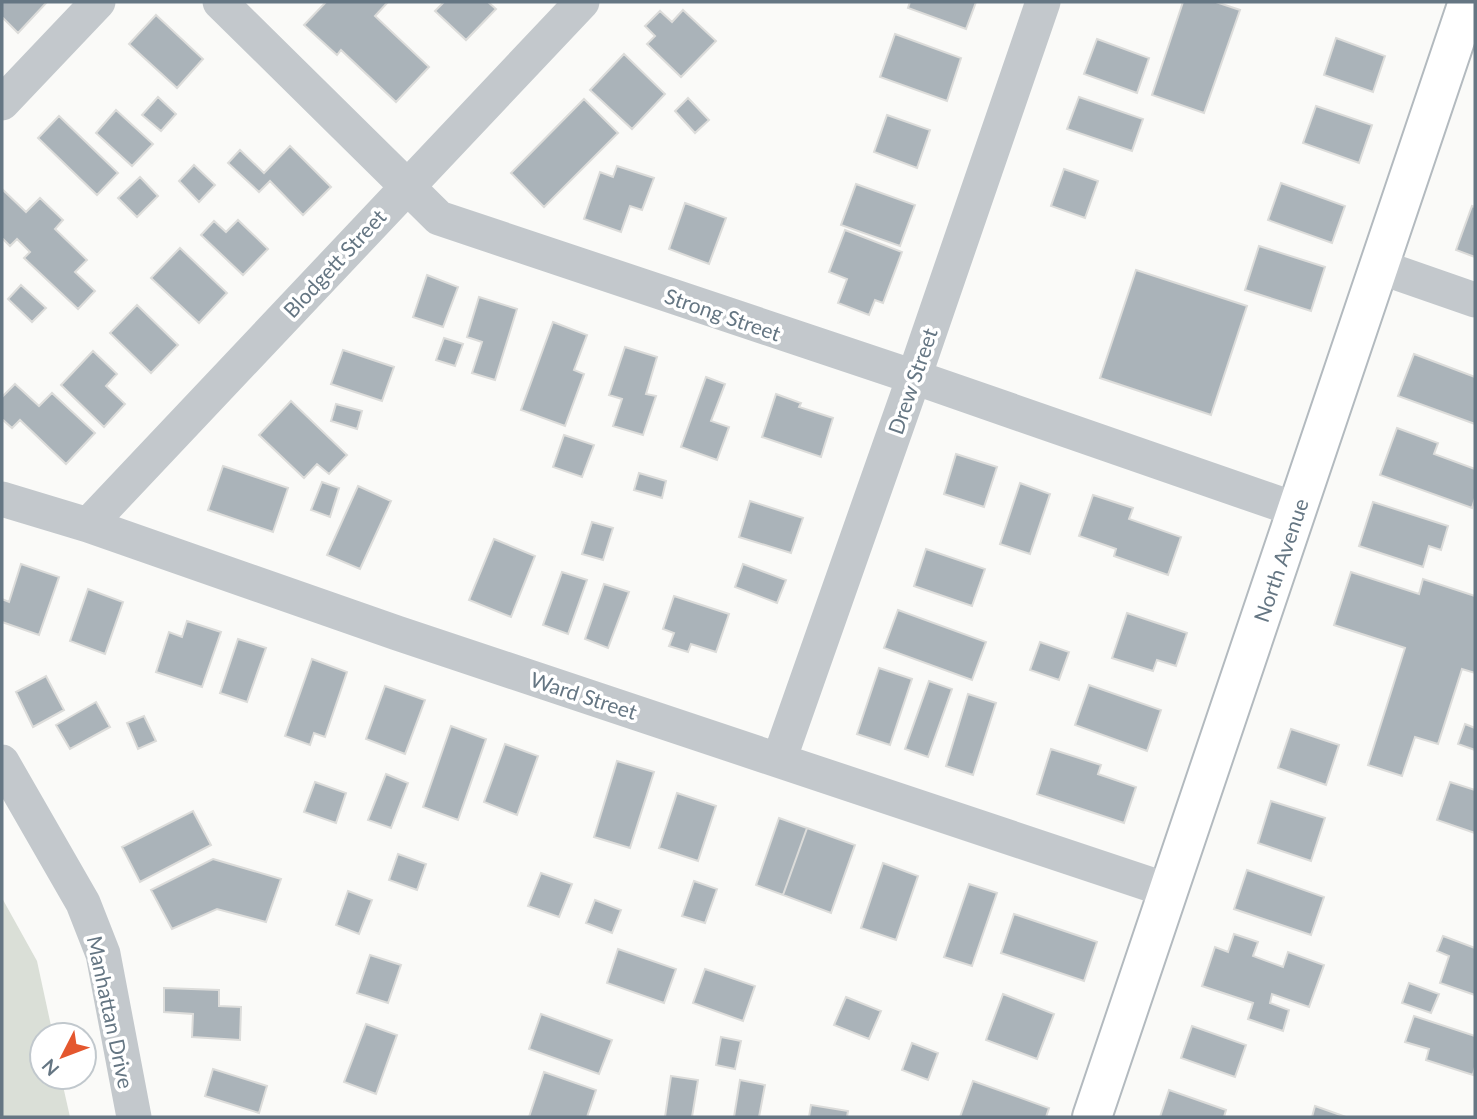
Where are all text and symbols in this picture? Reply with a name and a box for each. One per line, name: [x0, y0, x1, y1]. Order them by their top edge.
street label: Blodgett Street: [278, 203, 391, 322]
street label: Strong Street: [662, 283, 785, 346]
street label: Drew Street: [882, 324, 942, 437]
street label: North Avenue: [1247, 495, 1312, 625]
street label: Ward Street: [528, 666, 641, 724]
street label: Manhattan Drive: [83, 933, 139, 1091]
north arrow: [28, 1021, 98, 1091]
text: N: [37, 1055, 63, 1081]

